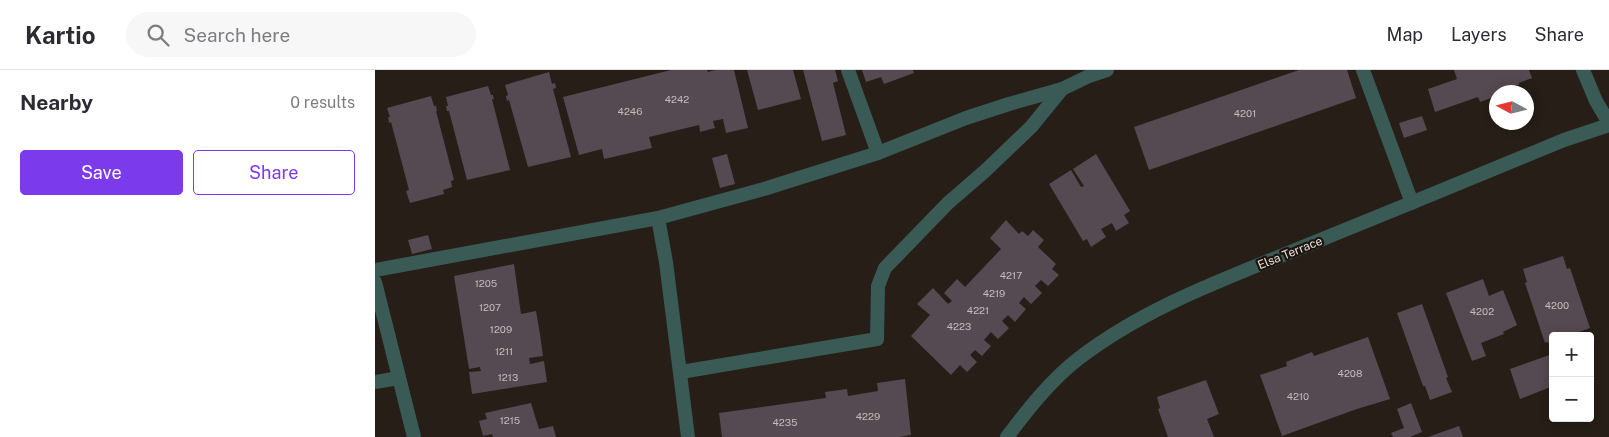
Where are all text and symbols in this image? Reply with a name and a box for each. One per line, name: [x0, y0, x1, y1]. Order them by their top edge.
search box: [126, 12, 476, 57]
text: Kartio: [25, 21, 96, 49]
icon: search: [144, 21, 172, 49]
text: Search here: [184, 24, 290, 46]
text: Map: [1387, 24, 1423, 45]
text: Layers: [1451, 24, 1507, 45]
text: Share: [1535, 24, 1584, 45]
north arrow: [1489, 85, 1534, 130]
text: Nearby: [20, 90, 93, 115]
text: 0 results: [290, 93, 355, 112]
house number: 4242: [665, 93, 689, 105]
house number: 4246: [618, 105, 642, 117]
house number: 4201: [1234, 107, 1256, 119]
button: Save: [20, 150, 183, 195]
button: Share: [193, 150, 355, 195]
street label: Elsa Terrace: [1256, 234, 1325, 272]
house number: 4217: [1000, 269, 1022, 281]
house number: 1205: [475, 277, 497, 289]
house number: 4219: [983, 287, 1005, 299]
house number: 4200: [1545, 299, 1569, 311]
house number: 1207: [479, 301, 501, 313]
house number: 4221: [967, 304, 989, 316]
house number: 4202: [1470, 305, 1494, 317]
house number: 4223: [947, 320, 971, 332]
house number: 1209: [490, 323, 512, 335]
map controls: [1549, 332, 1594, 422]
button: +: [1549, 332, 1594, 377]
house number: 1211: [495, 345, 513, 357]
house number: 4208: [1338, 367, 1362, 379]
house number: 1213: [498, 371, 518, 383]
button: −: [1549, 377, 1594, 422]
house number: 4210: [1287, 390, 1309, 402]
house number: 4229: [856, 410, 880, 422]
house number: 1215: [500, 414, 520, 426]
house number: 4235: [773, 416, 797, 428]

